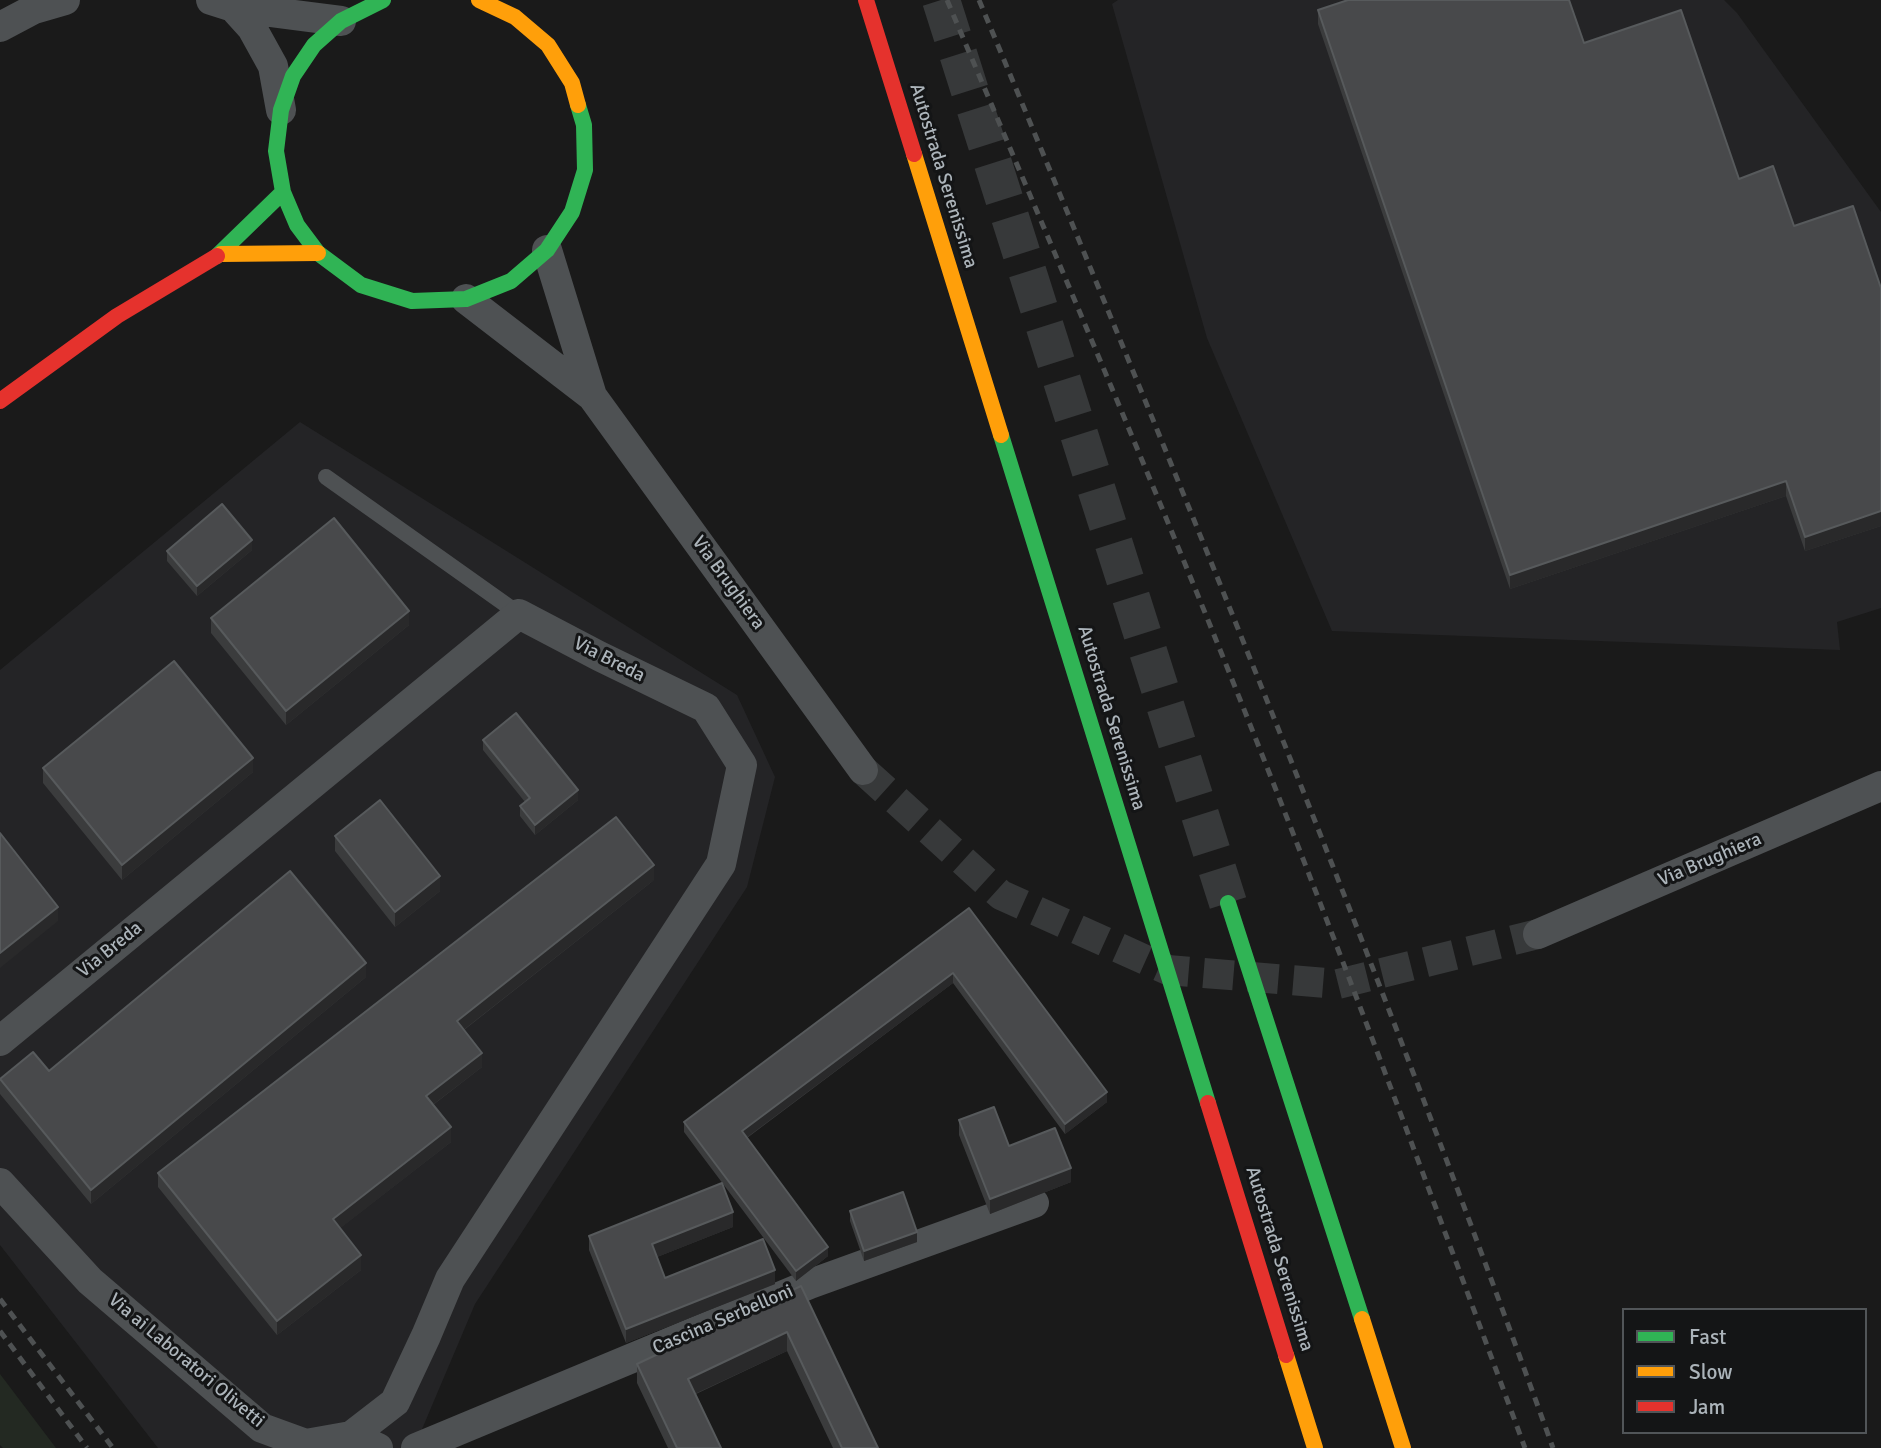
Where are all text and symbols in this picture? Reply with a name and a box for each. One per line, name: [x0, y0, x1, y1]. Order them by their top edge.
street label: Autostrada Serenissima: [904, 81, 982, 271]
street label: Via Brughiera: [686, 532, 770, 634]
street label: Autostrada Serenissima: [1072, 623, 1150, 813]
street label: Via Breda: [570, 632, 648, 688]
street label: Via Brughiera: [1655, 828, 1765, 892]
street label: Via Breda: [73, 917, 147, 983]
street label: Autostrada Serenissima: [1240, 1164, 1318, 1354]
street label: Cascina Serbelloni: [649, 1280, 797, 1360]
street label: Via ai Laboratori Olivetti: [103, 1289, 269, 1433]
legend: [1622, 1308, 1867, 1434]
text: Fast: [1689, 1324, 1726, 1350]
text: Slow: [1689, 1359, 1733, 1385]
text: Jam: [1689, 1394, 1725, 1420]

